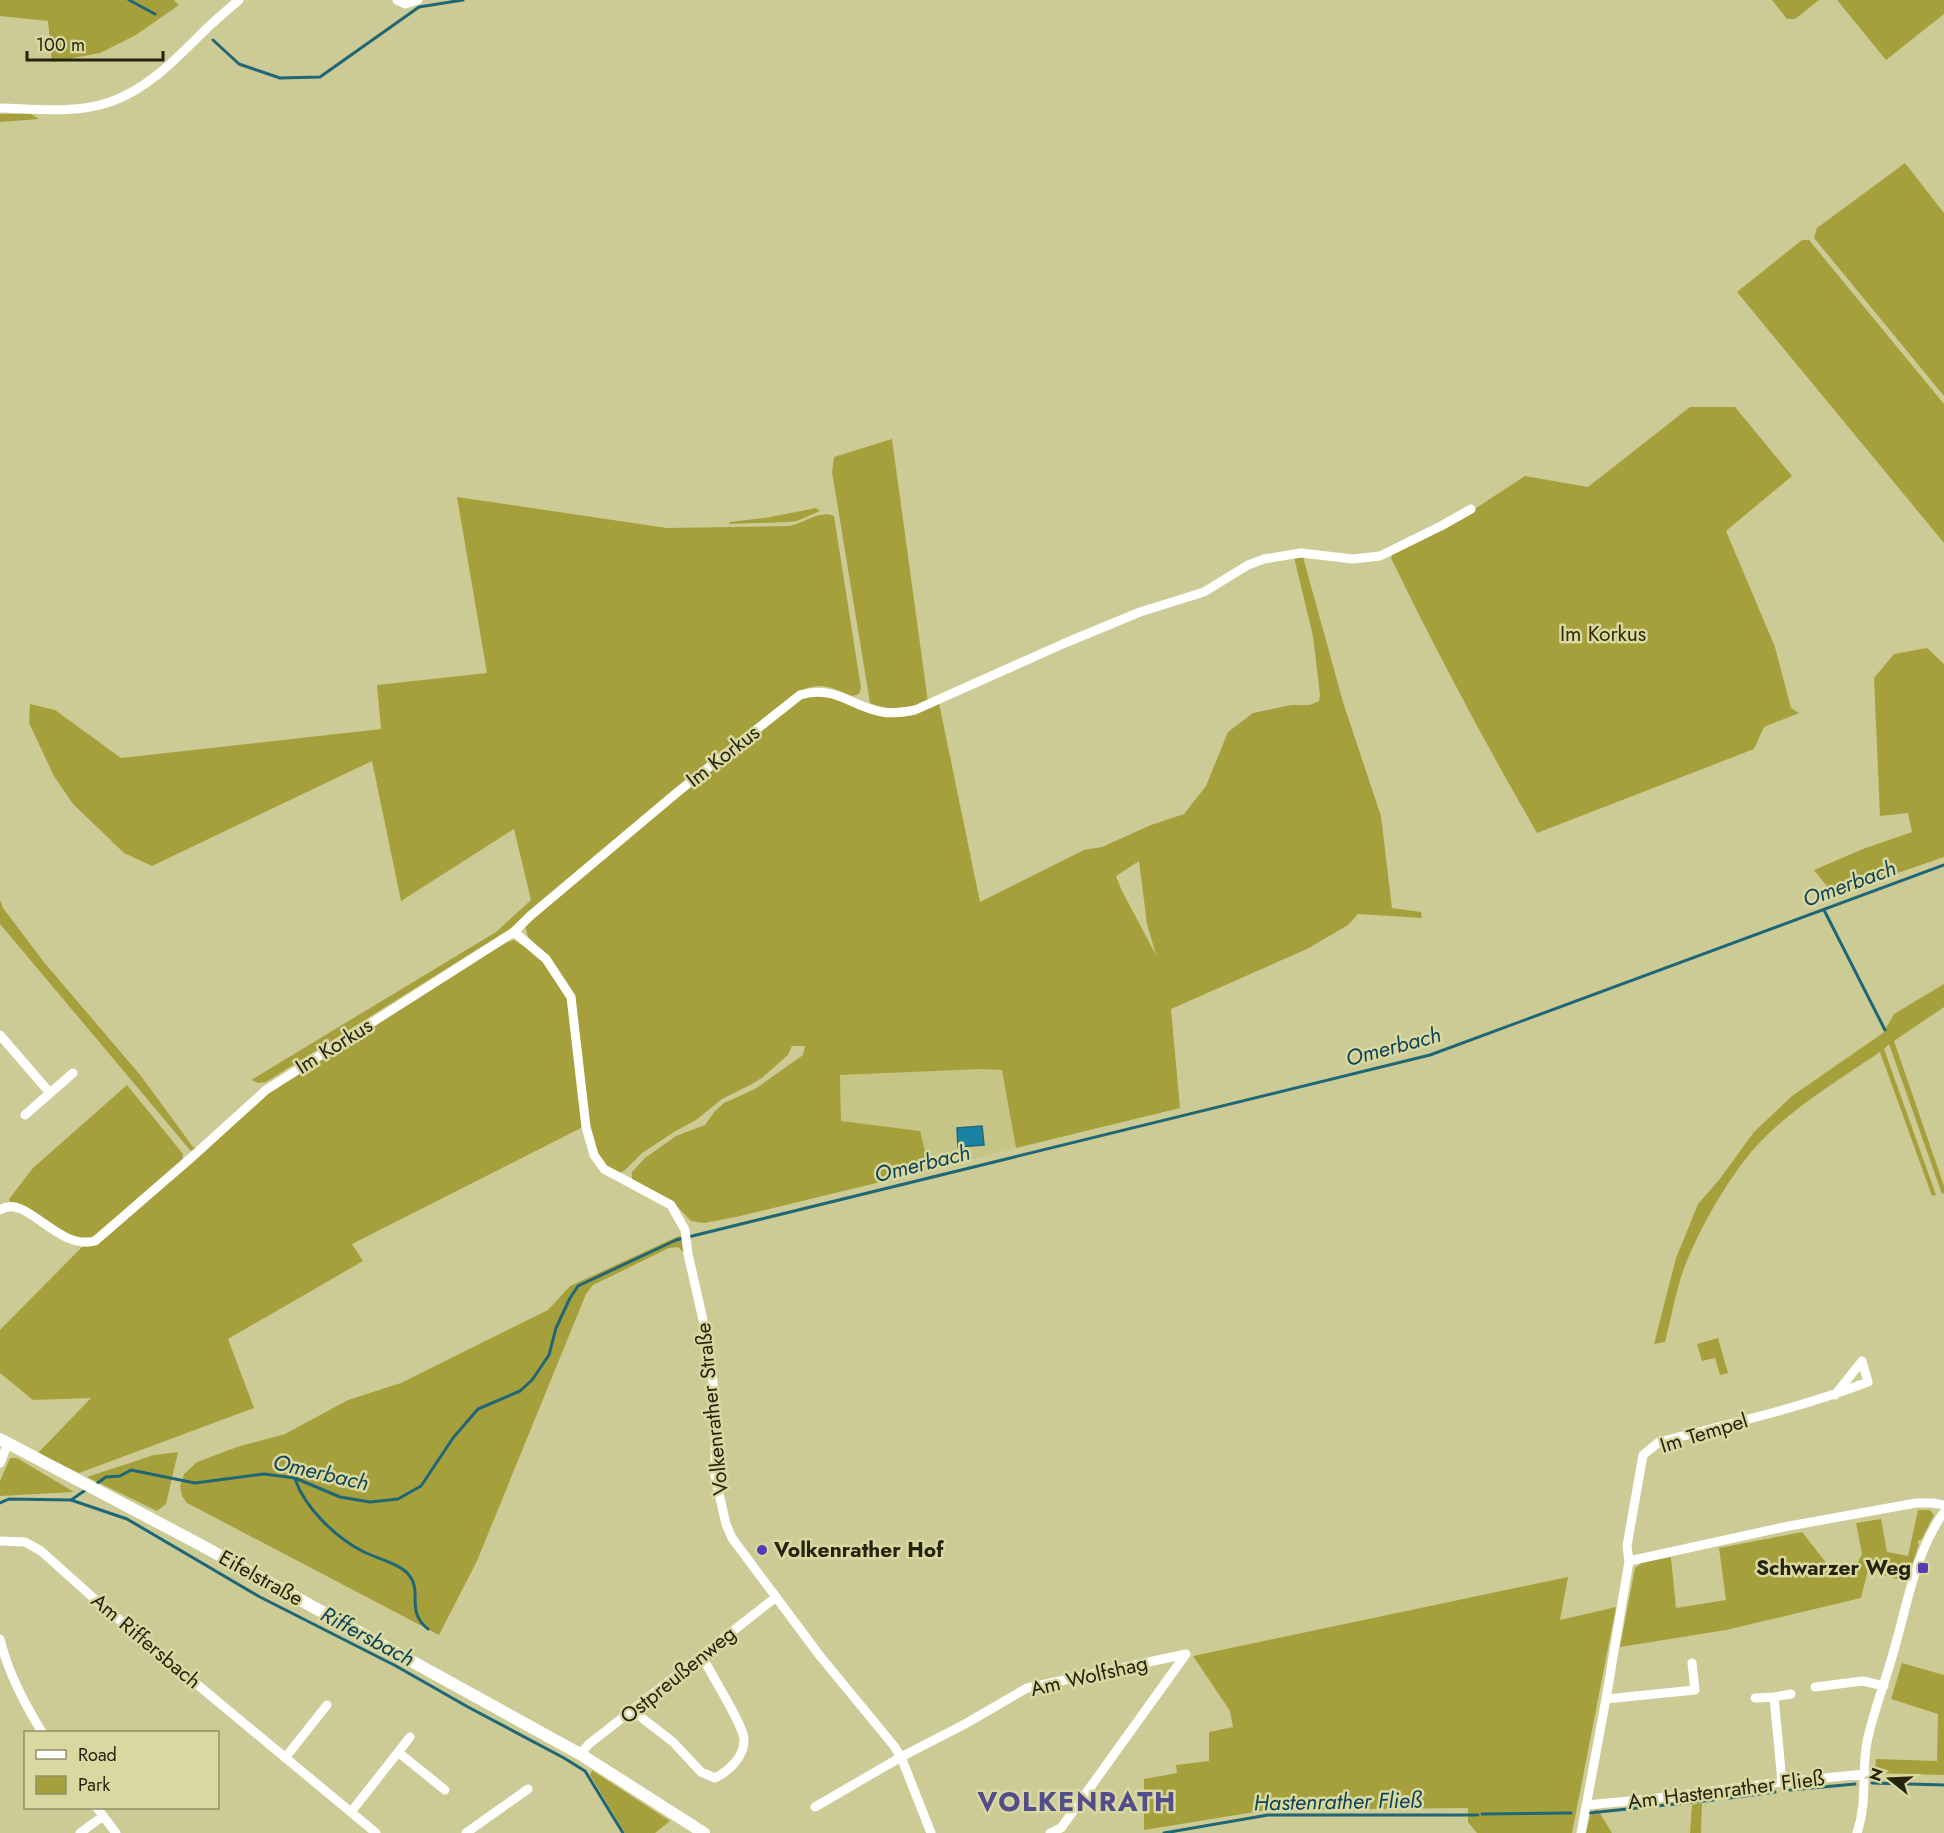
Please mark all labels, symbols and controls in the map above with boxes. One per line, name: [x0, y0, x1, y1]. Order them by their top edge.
scale bar: [27, 24, 164, 62]
text: 100 m: [36, 32, 85, 58]
park label: Im Korkus: [1560, 619, 1646, 649]
street label: Im Korkus: [680, 718, 766, 794]
water label: Omerbach: [1798, 851, 1900, 915]
street label: Im Korkus: [289, 1010, 379, 1082]
water label: Omerbach: [1342, 1018, 1444, 1074]
water label: Omerbach: [871, 1136, 973, 1190]
street label: Volkenrather Straße: [688, 1321, 736, 1497]
street label: Im Tempel: [1656, 1405, 1752, 1461]
water label: Omerbach: [270, 1445, 372, 1499]
place label: Volkenrather Hof: [773, 1535, 944, 1565]
street label: Eifelstraße: [213, 1543, 309, 1614]
marker: Volkenrather Hof: [755, 1543, 769, 1557]
place label: Schwarzer Weg: [1756, 1553, 1911, 1583]
marker: Schwarzer Weg: [1916, 1561, 1930, 1575]
street label: Am Riffersbach: [85, 1586, 207, 1696]
water label: Riffersbach: [315, 1598, 421, 1674]
street label: Ostpreußenweg: [614, 1619, 742, 1731]
street label: Am Wolfshag: [1027, 1648, 1151, 1704]
legend: [24, 1731, 219, 1809]
text: Road: [78, 1742, 117, 1768]
north arrow: [1860, 1749, 1920, 1809]
street label: Am Hastenrather Fließ: [1626, 1763, 1826, 1817]
text: N: [1863, 1765, 1889, 1784]
text: Park: [78, 1772, 110, 1798]
district label: VOLKENRATH: [976, 1782, 1177, 1821]
water label: Hastenrather Fließ: [1253, 1784, 1423, 1818]

